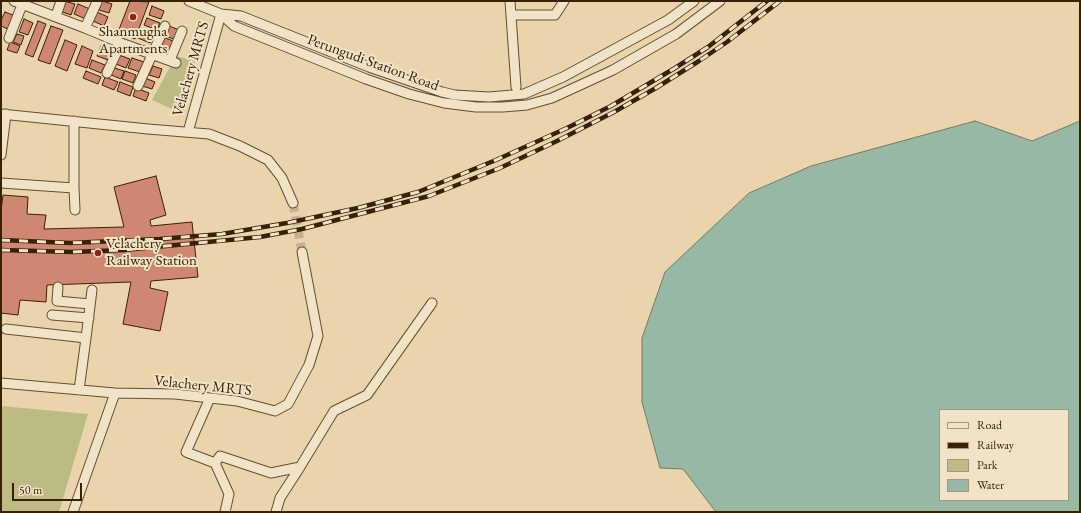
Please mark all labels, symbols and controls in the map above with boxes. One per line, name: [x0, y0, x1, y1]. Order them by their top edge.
marker: Shanmugha Apartments: [128, 12, 138, 22]
street label: Velachery MRTS: [169, 19, 213, 119]
place label: Shanmugha Apartments: [99, 23, 167, 58]
street label: Perungudi Station Road: [305, 31, 441, 95]
place label: Velachery Railway Station: [106, 235, 197, 270]
marker: Velachery Railway Station: [93, 248, 103, 258]
street label: Velachery MRTS: [153, 372, 253, 400]
legend: [939, 409, 1069, 501]
text: Road: [977, 417, 1002, 433]
text: Railway: [977, 437, 1014, 453]
text: Park: [977, 457, 997, 473]
scale bar: [14, 475, 84, 501]
text: Water: [977, 477, 1004, 493]
text: 50 m: [19, 482, 42, 498]

